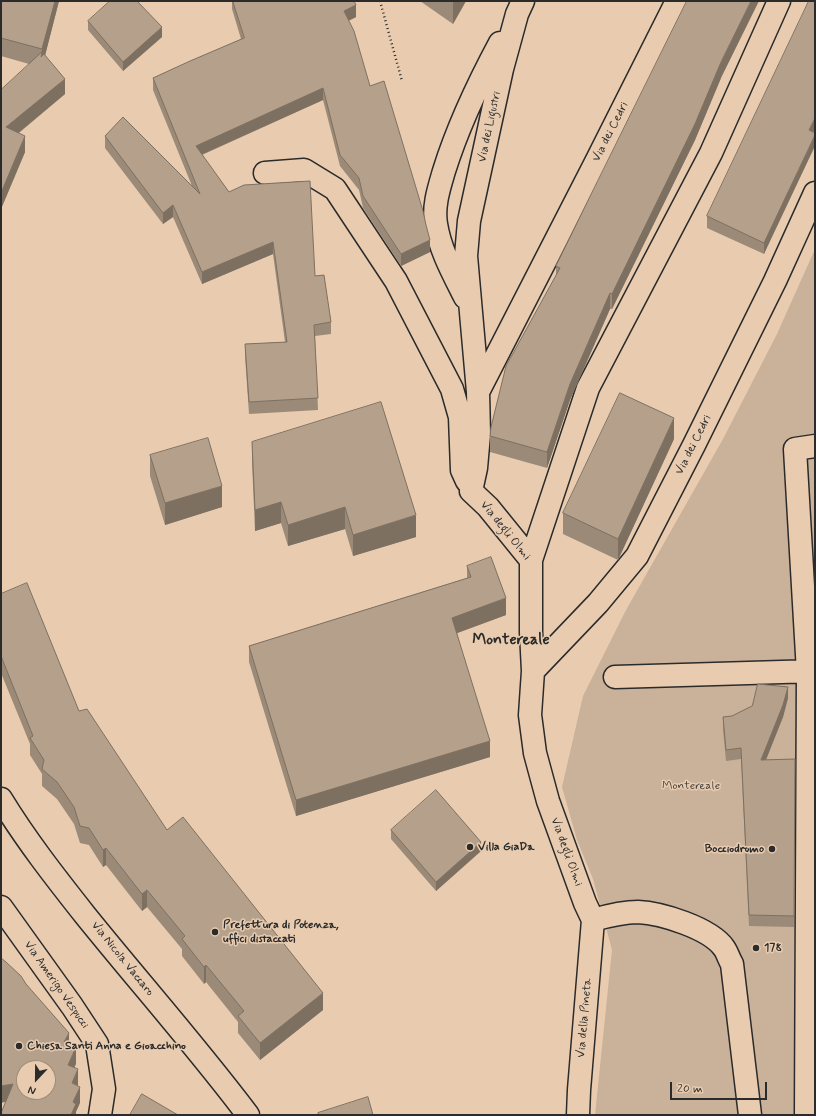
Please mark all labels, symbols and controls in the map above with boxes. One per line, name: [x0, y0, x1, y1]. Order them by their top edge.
street label: Via dei Ligustri: [475, 90, 505, 164]
street label: Via dei Cedri: [590, 100, 632, 164]
street label: Via dei Cedri: [673, 413, 715, 477]
street label: Via degli Olmi: [477, 498, 533, 564]
district label: Montereale: [472, 631, 550, 651]
park label: Montereale: [662, 779, 720, 793]
street label: Via degli Olmi: [547, 816, 585, 888]
place label: Villa GiaDa: [478, 840, 534, 854]
marker: Villa GiaDa: [465, 842, 475, 852]
place label: Bocciodromo: [705, 842, 764, 856]
marker: Bocciodromo: [767, 844, 777, 854]
place label: Prefettura di Potenza, uffici distaccati: [223, 918, 339, 946]
street label: Via Nicola Vaccaro: [88, 919, 156, 999]
marker: Prefettura di Potenza, uffici distaccati: [210, 927, 220, 937]
street label: Via Amerigo Vespucci: [20, 938, 92, 1032]
place label: 178: [764, 941, 782, 955]
marker: 178: [751, 943, 761, 953]
street label: Via della Pineta: [574, 978, 596, 1058]
place label: Chiesa Santi Anna e Gioacchino: [27, 1039, 186, 1053]
marker: Chiesa Santi Anna e Gioacchino: [14, 1041, 24, 1051]
north arrow: [16, 1060, 56, 1100]
scale bar: [672, 1074, 769, 1100]
text: 20 m: [677, 1081, 703, 1097]
text: N: [26, 1082, 38, 1098]

